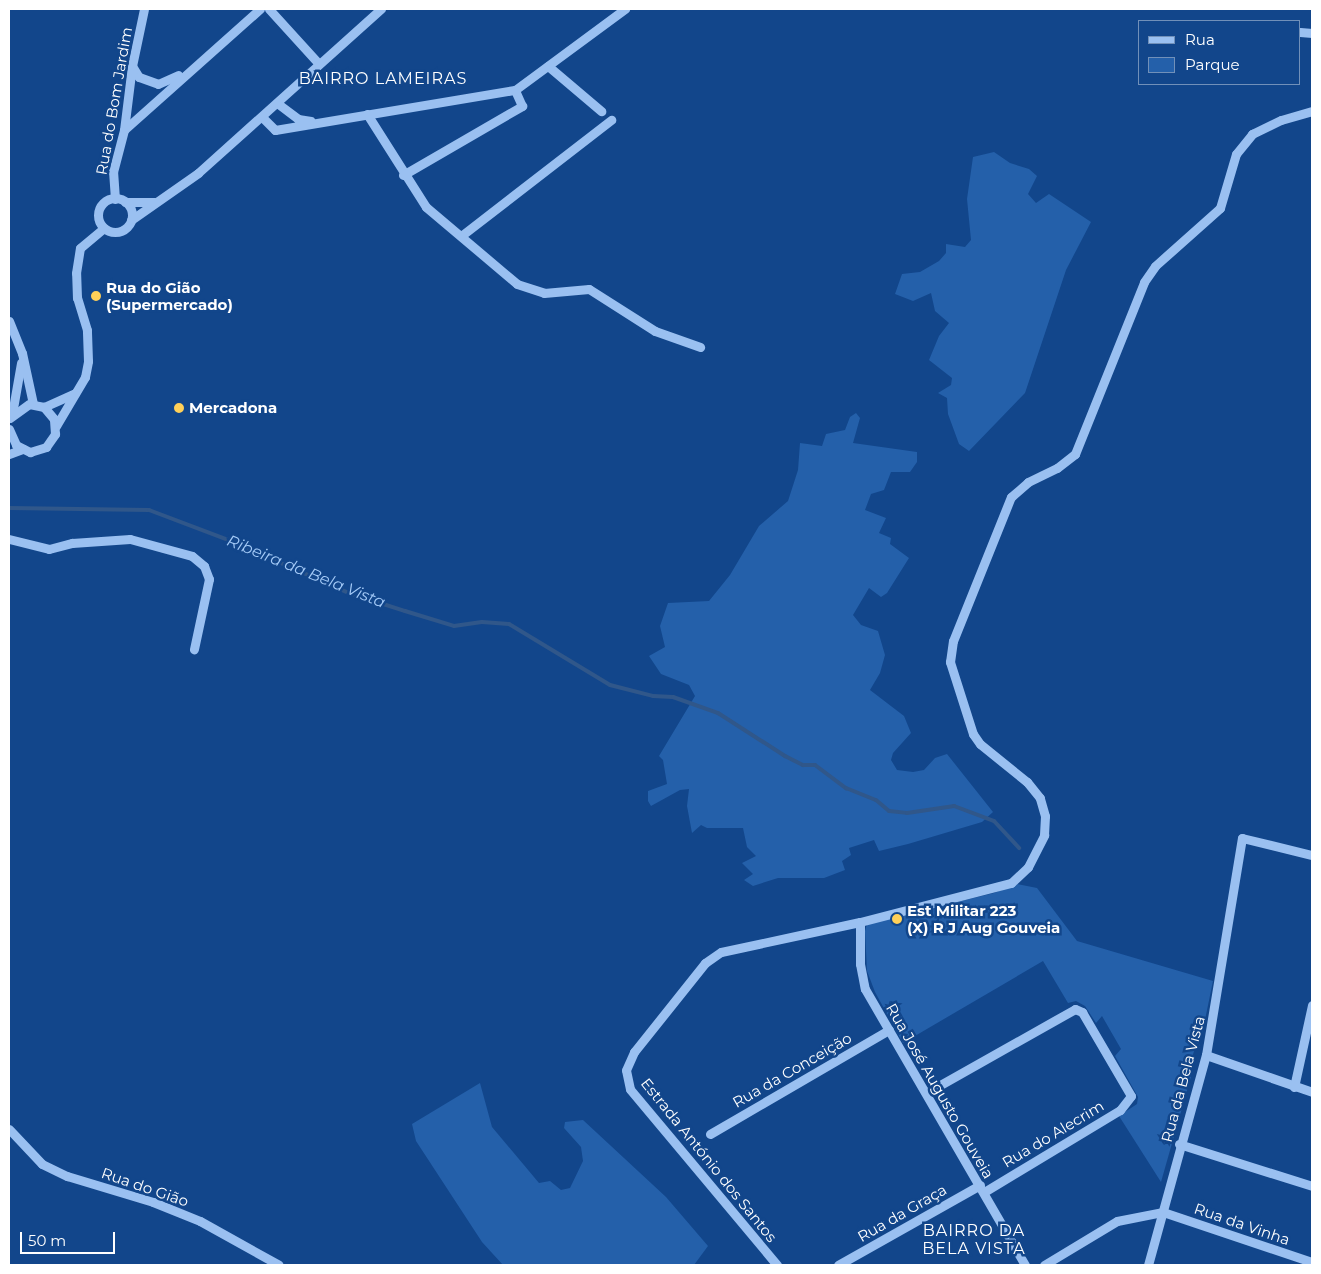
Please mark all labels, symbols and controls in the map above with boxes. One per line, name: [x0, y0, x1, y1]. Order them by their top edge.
legend: [1138, 20, 1301, 85]
street label: Rua do Bom Jardim: [92, 26, 136, 176]
text: Rua: [1185, 30, 1215, 49]
text: Parque: [1185, 55, 1240, 74]
district label: BAIRRO LAMEIRAS: [297, 69, 469, 89]
place label: Rua do Gião (Supermercado): [106, 278, 233, 313]
marker: Rua do Gião (Supermercado): [90, 290, 102, 302]
place label: Mercadona: [189, 399, 277, 417]
marker: Mercadona: [173, 402, 185, 414]
water label: Ribeira da Bela Vista: [224, 531, 388, 613]
place label: Est Militar 223 (X) R J Aug Gouveia: [907, 901, 1060, 936]
marker: Est Militar 223 (X) R J Aug Gouveia: [891, 913, 903, 925]
street label: Rua José Augusto Gouveia: [882, 1000, 998, 1182]
street label: Rua da Bela Vista: [1157, 1014, 1209, 1144]
street label: Rua da Conceição: [729, 1029, 855, 1111]
street label: Estrada António dos Santos: [637, 1074, 781, 1246]
street label: Rua do Alecrim: [999, 1097, 1107, 1171]
street label: Rua do Gião: [99, 1164, 191, 1210]
street label: Rua da Graça: [854, 1180, 950, 1246]
street label: Rua da Vinha: [1192, 1199, 1292, 1249]
district label: BAIRRO DA BELA VISTA: [921, 1221, 1027, 1259]
scale bar: [22, 1222, 118, 1254]
text: 50 m: [28, 1231, 66, 1250]

